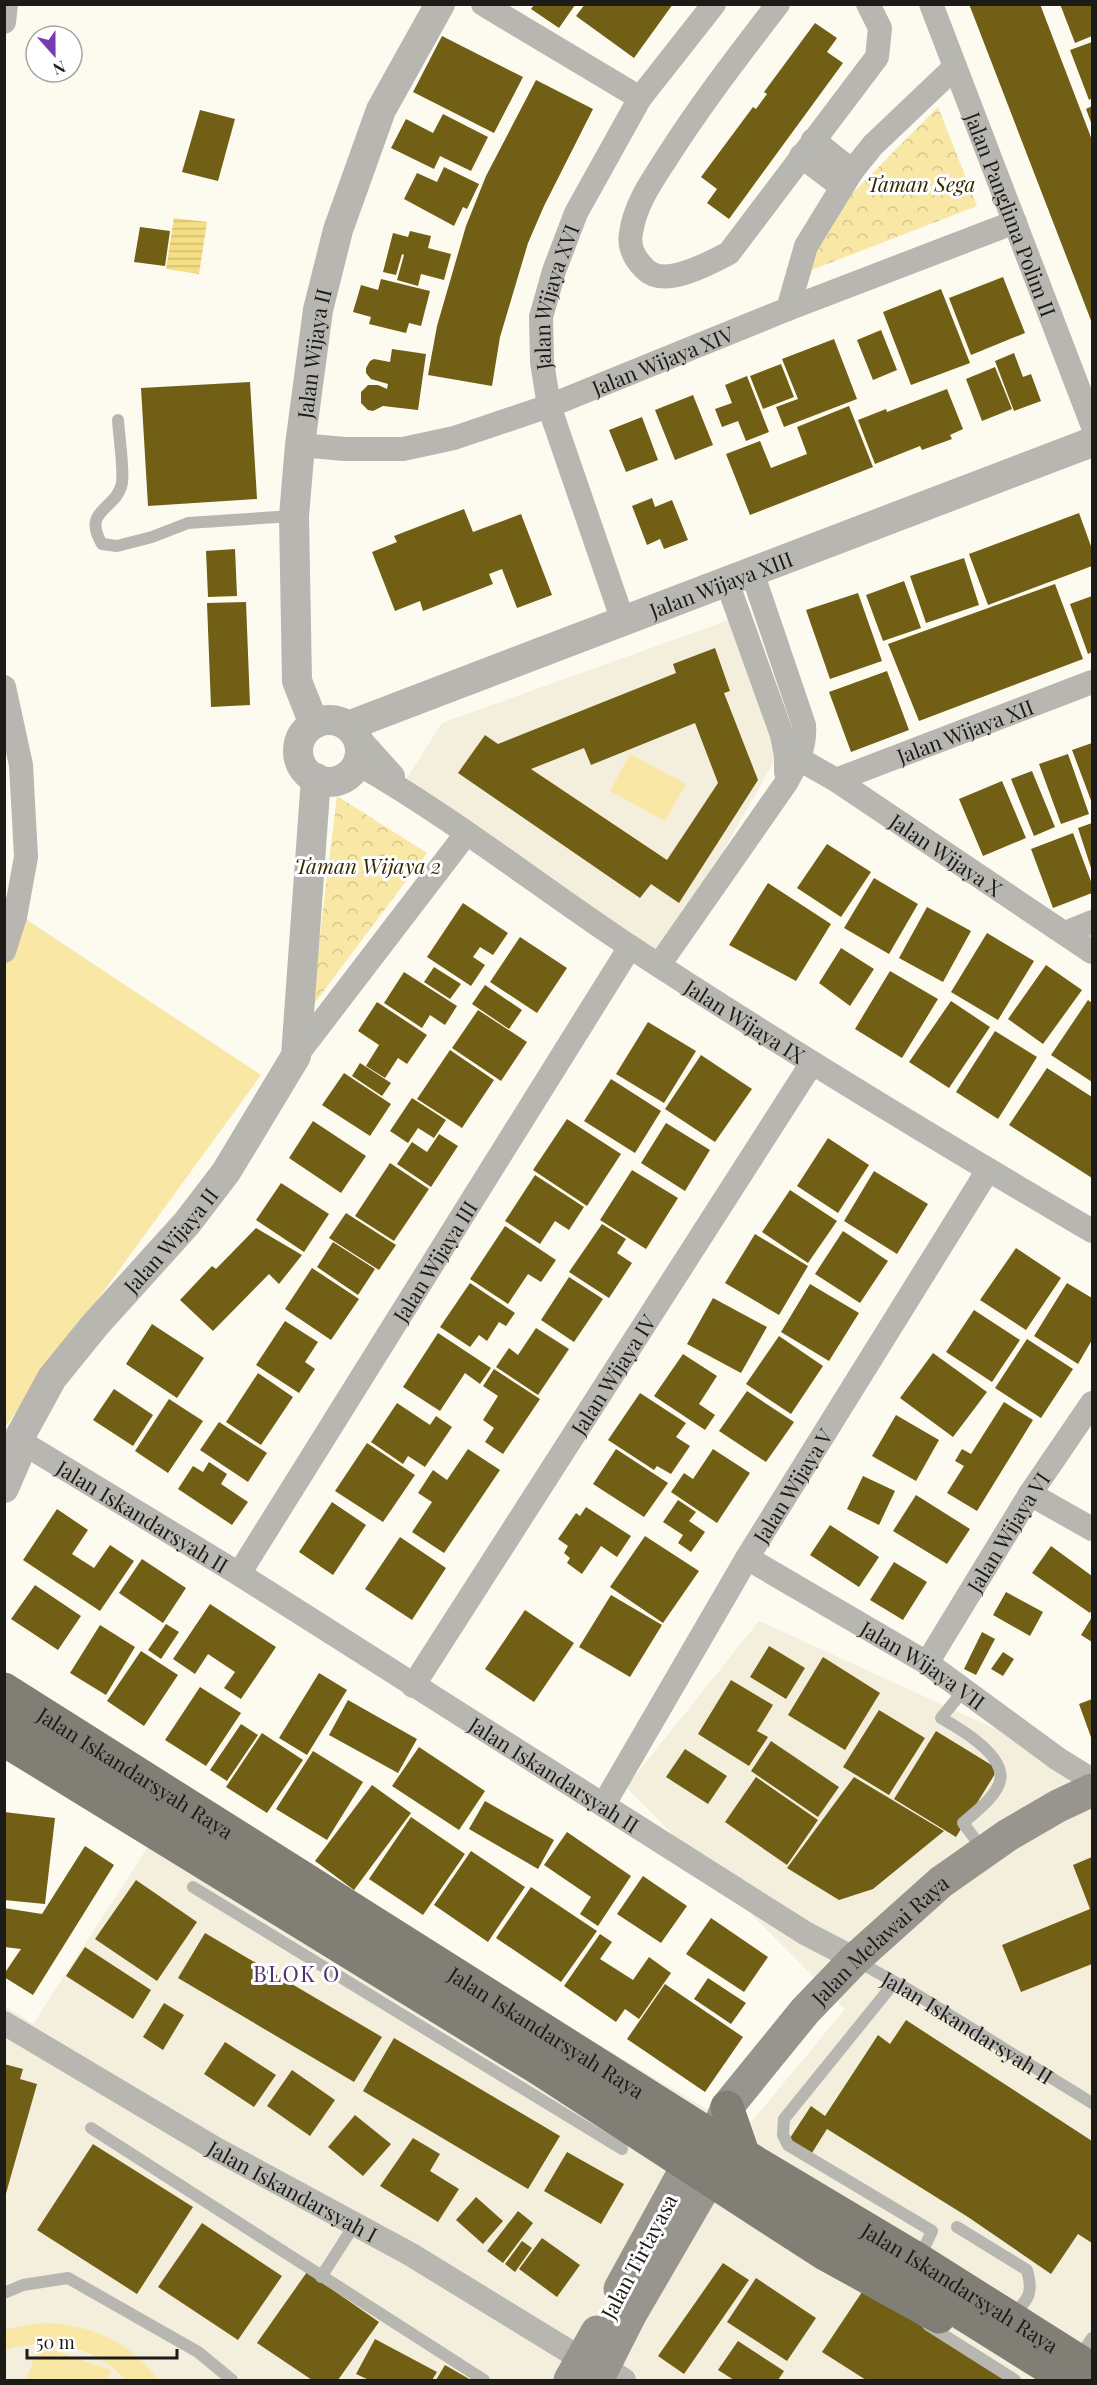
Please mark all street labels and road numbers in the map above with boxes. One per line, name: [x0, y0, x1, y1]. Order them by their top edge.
street label: Jalan Panglima Polim II: [959, 107, 1063, 320]
street label: Jalan Wijaya XVI: [527, 220, 585, 373]
street label: Jalan Wijaya II: [290, 285, 337, 421]
street label: Jalan Wijaya XIV: [587, 318, 738, 402]
street label: Jalan Wijaya XIII: [644, 544, 796, 624]
street label: Jalan Wijaya XII: [892, 692, 1037, 770]
street label: Jalan Wijaya X: [884, 806, 1009, 902]
street label: Jalan Wijaya IX: [679, 972, 811, 1069]
street label: Jalan Wijaya II: [116, 1181, 223, 1300]
street label: Jalan Wijaya III: [385, 1195, 483, 1328]
street label: Jalan Wijaya IV: [563, 1308, 662, 1441]
street label: Jalan Wijaya V: [746, 1422, 839, 1549]
street label: Jalan Iskandarsyah II: [51, 1452, 234, 1579]
street label: Jalan Wijaya VI: [959, 1466, 1055, 1598]
street label: Jalan Wijaya VII: [855, 1613, 991, 1715]
street label: Jalan Iskandarsyah Raya: [32, 1699, 240, 1845]
street label: Jalan Iskandarsyah II: [463, 1709, 645, 1838]
street label: Jalan Melawai Raya: [804, 1867, 954, 2011]
street label: Jalan Iskandarsyah Raya: [443, 1959, 651, 2104]
street label: Jalan Iskandarsyah II: [876, 1963, 1059, 2090]
street label: Jalan Iskandarsyah I: [202, 2133, 383, 2248]
street label: Jalan Tirtayasa: [593, 2188, 683, 2324]
street label: Jalan Iskandarsyah Raya: [856, 2215, 1065, 2359]

